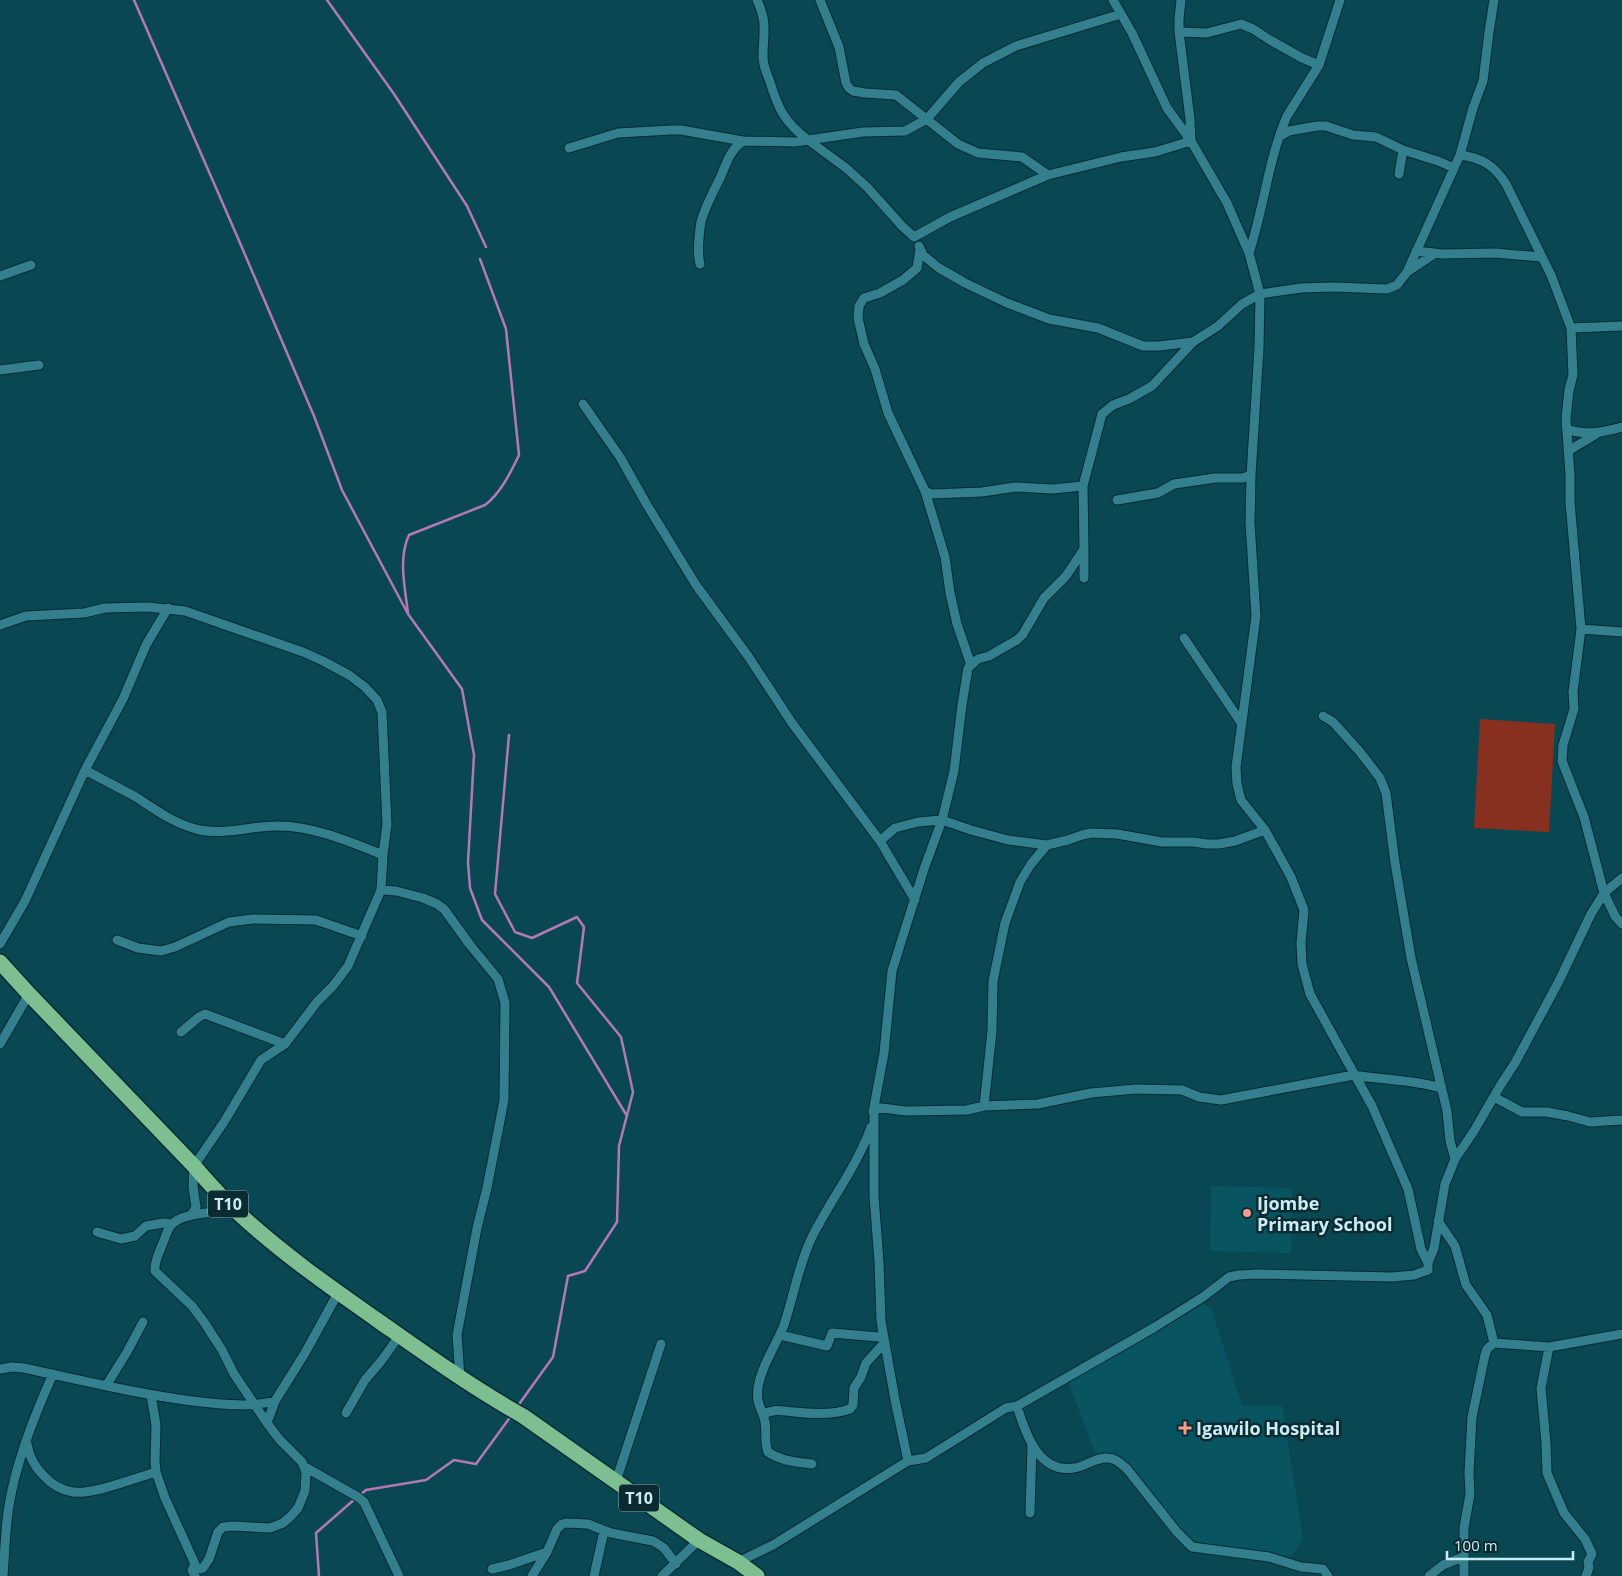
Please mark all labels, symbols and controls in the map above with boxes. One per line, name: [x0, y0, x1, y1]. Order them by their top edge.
road number: T10: [208, 1190, 248, 1218]
place label: Ijombe Primary School: [1257, 1191, 1392, 1236]
marker: Ijombe Primary School: [1241, 1207, 1253, 1219]
place label: Igawilo Hospital: [1196, 1416, 1340, 1440]
marker: Igawilo Hospital: [1178, 1421, 1192, 1435]
road number: T10: [619, 1485, 659, 1512]
scale bar: [1447, 1528, 1573, 1560]
text: 100 m: [1454, 1535, 1498, 1555]

